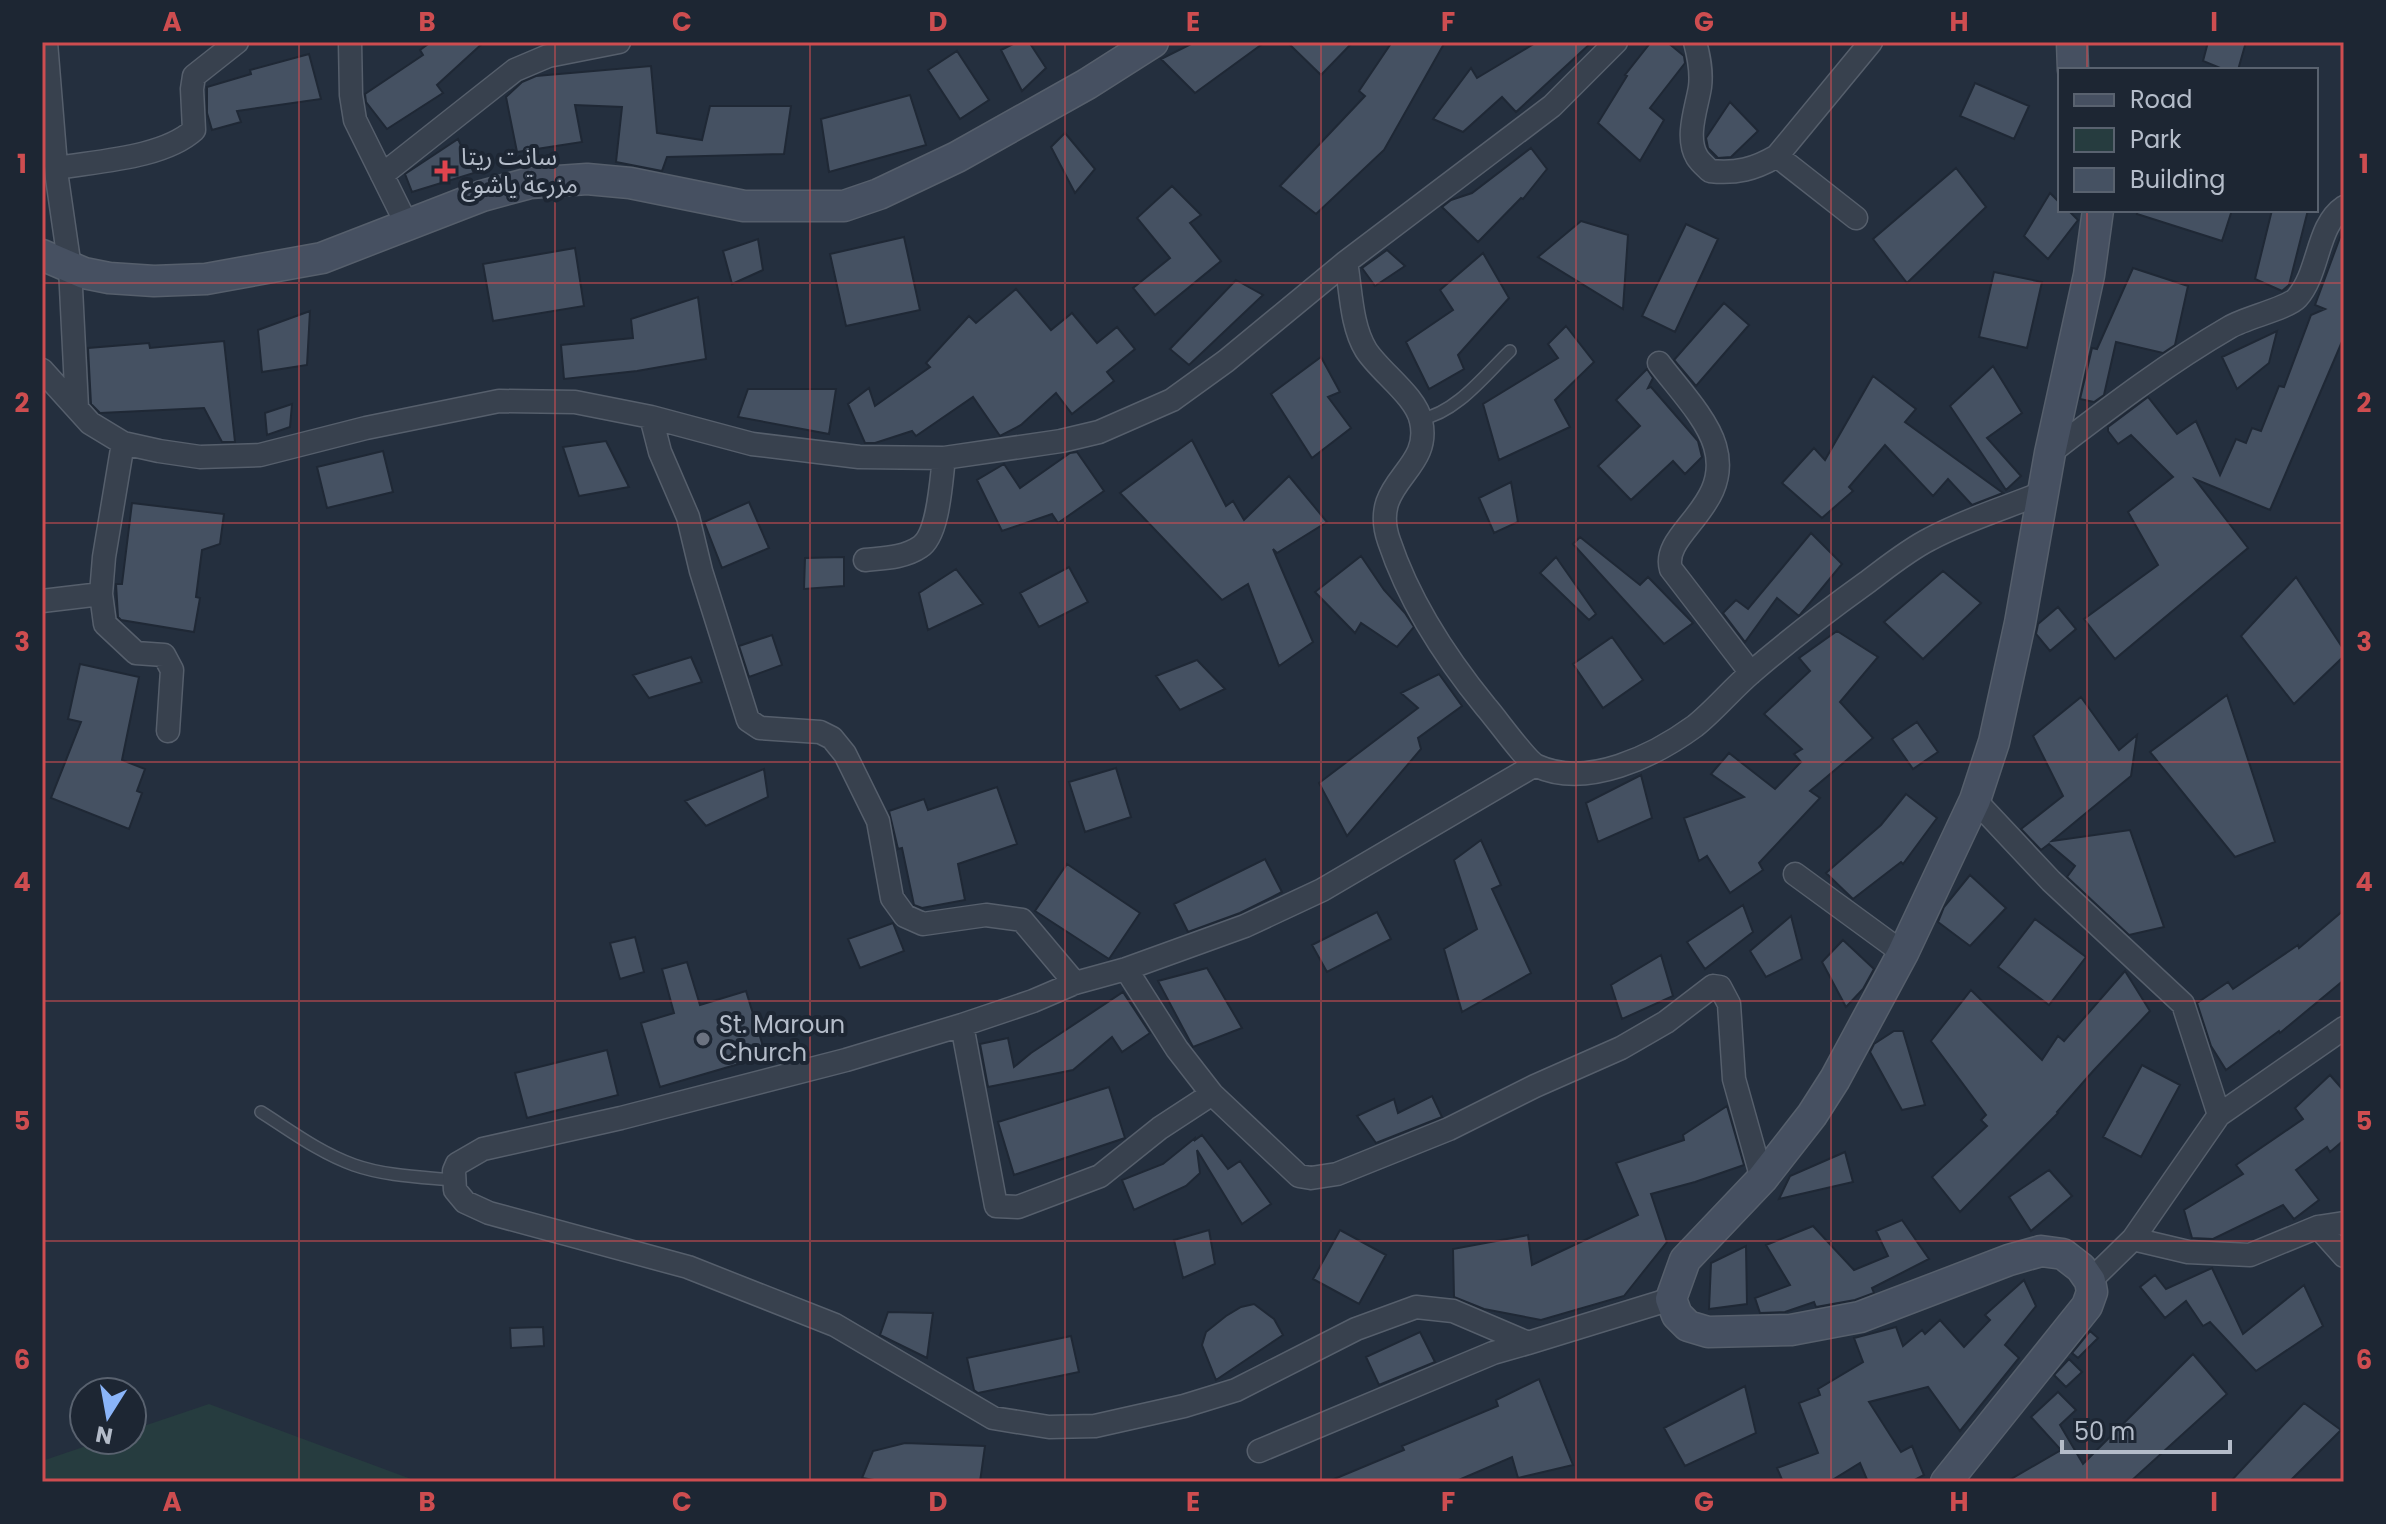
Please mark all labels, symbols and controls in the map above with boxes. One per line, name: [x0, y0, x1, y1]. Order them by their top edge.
text: A: [162, 4, 182, 40]
text: B: [418, 4, 436, 40]
text: C: [672, 4, 692, 40]
text: D: [929, 4, 948, 40]
text: E: [1186, 4, 1200, 40]
text: F: [1441, 4, 1455, 40]
text: G: [1694, 4, 1714, 40]
text: H: [1949, 4, 1969, 40]
text: I: [2210, 4, 2218, 40]
legend: [2058, 68, 2318, 212]
text: Road: [2130, 83, 2192, 116]
text: Park: [2130, 123, 2182, 156]
place label: سانت ريتا مزرعة ياشوع: [461, 140, 578, 202]
text: 1: [17, 146, 27, 182]
text: 1: [2359, 146, 2369, 182]
marker: سانت ريتا مزرعة ياشوع: [436, 162, 454, 180]
text: Building: [2130, 163, 2226, 196]
text: 2: [15, 385, 30, 421]
text: 2: [2357, 385, 2372, 421]
text: 3: [14, 624, 30, 660]
text: 3: [2356, 624, 2372, 660]
text: 4: [13, 864, 31, 900]
text: 4: [2355, 864, 2373, 900]
place label: St. Maroun Church: [719, 1008, 845, 1069]
marker: St. Maroun Church: [694, 1030, 712, 1048]
text: 5: [14, 1103, 30, 1139]
text: 5: [2356, 1103, 2372, 1139]
text: 6: [14, 1342, 30, 1378]
text: 6: [2356, 1342, 2372, 1378]
north arrow: [68, 1376, 148, 1456]
scale bar: [2062, 1404, 2230, 1454]
text: 50 m: [2074, 1415, 2135, 1448]
text: N: [93, 1418, 115, 1452]
text: A: [162, 1484, 182, 1520]
text: B: [418, 1484, 436, 1520]
text: C: [672, 1484, 692, 1520]
text: D: [929, 1484, 948, 1520]
text: E: [1186, 1484, 1200, 1520]
text: F: [1441, 1484, 1455, 1520]
text: G: [1694, 1484, 1714, 1520]
text: H: [1949, 1484, 1969, 1520]
text: I: [2210, 1484, 2218, 1520]

